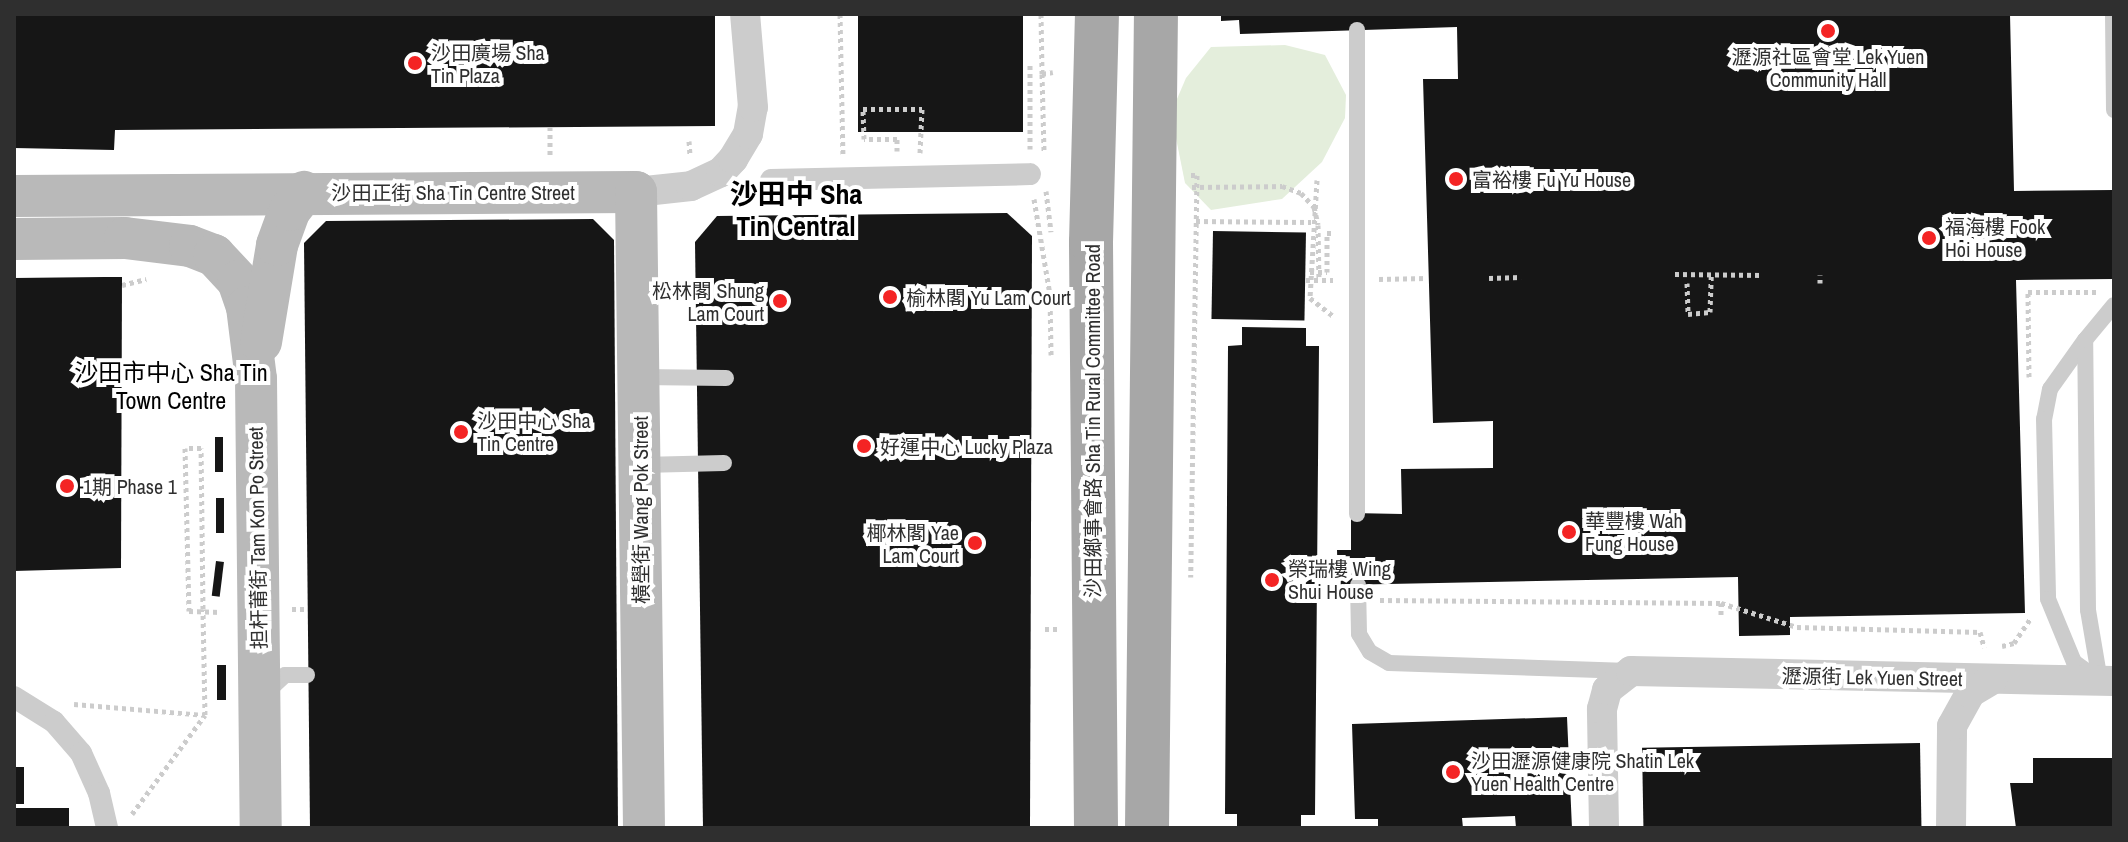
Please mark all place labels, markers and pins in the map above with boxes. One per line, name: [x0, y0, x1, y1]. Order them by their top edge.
marker: 瀝源社區會堂 Lek Yuen Community Hall: [1819, 22, 1837, 40]
place label: 沙田廣場 Sha Tin Plaza: [431, 40, 545, 87]
place label: 瀝源社區會堂 Lek Yuen Community Hall: [1732, 44, 1924, 91]
marker: 沙田廣場 Sha Tin Plaza: [406, 54, 424, 72]
place label: 富裕樓 Fu Yu House: [1472, 167, 1631, 191]
marker: 富裕樓 Fu Yu House: [1447, 170, 1465, 188]
place label: 福海樓 Fook Hoi House: [1945, 214, 2045, 261]
marker: 福海樓 Fook Hoi House: [1920, 229, 1938, 247]
place label: 松林閣 Shung Lam Court: [652, 278, 764, 325]
place label: 榆林閣 Yu Lam Court: [906, 285, 1071, 309]
marker: 榆林閣 Yu Lam Court: [881, 288, 899, 306]
marker: 松林閣 Shung Lam Court: [771, 292, 789, 310]
place label: 沙田中心 Sha Tin Centre: [477, 408, 591, 455]
marker: 沙田中心 Sha Tin Centre: [452, 423, 470, 441]
place label: 好運中心 Lucky Plaza: [880, 434, 1053, 458]
marker: 好運中心 Lucky Plaza: [855, 437, 873, 455]
place label: 1期 Phase 1: [83, 474, 177, 498]
marker: 1期 Phase 1: [58, 477, 76, 495]
place label: 華豐樓 Wah Fung House: [1585, 508, 1683, 555]
place label: 椰林閣 Yae Lam Court: [866, 520, 959, 567]
marker: 華豐樓 Wah Fung House: [1560, 523, 1578, 541]
marker: 椰林閣 Yae Lam Court: [966, 534, 984, 552]
place label: 榮瑞樓 Wing Shui House: [1288, 556, 1391, 603]
marker: 榮瑞樓 Wing Shui House: [1263, 571, 1281, 589]
place label: 沙田瀝源健康院 Shatin Lek Yuen Health Centre: [1471, 748, 1694, 795]
marker: 沙田瀝源健康院 Shatin Lek Yuen Health Centre: [1442, 761, 1464, 783]

